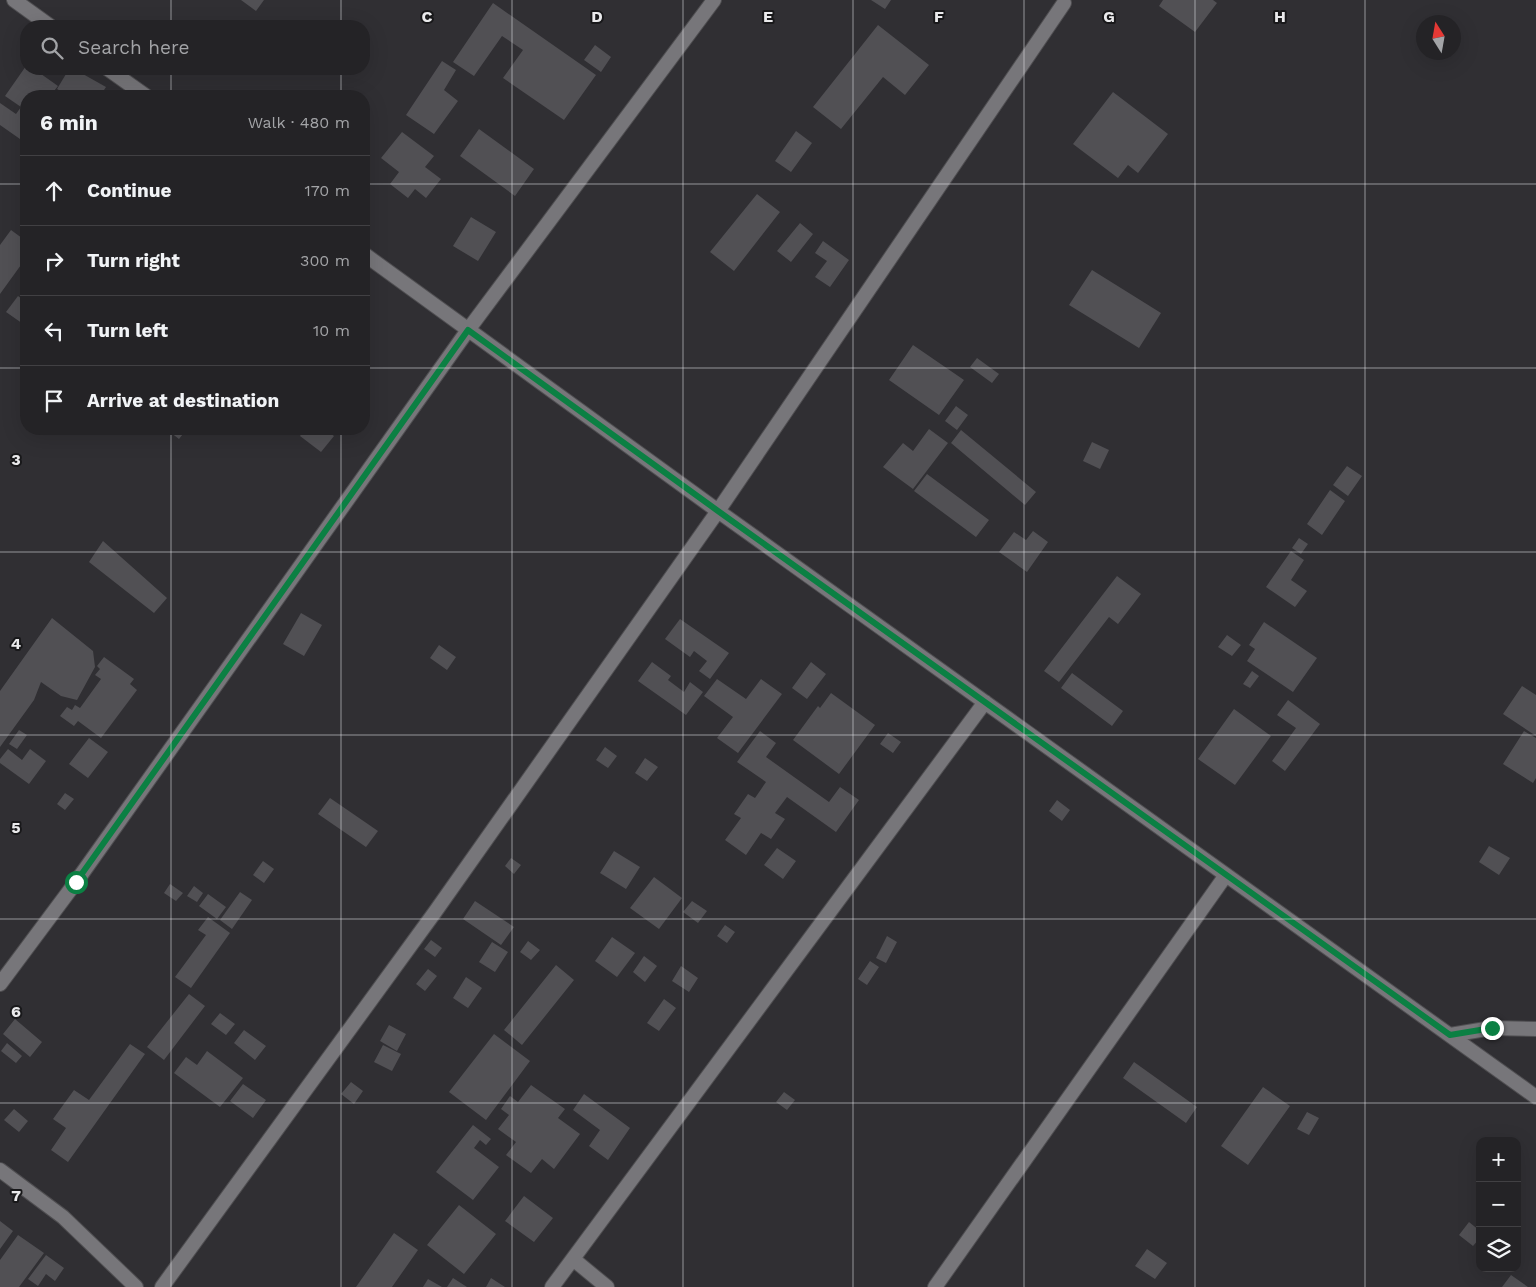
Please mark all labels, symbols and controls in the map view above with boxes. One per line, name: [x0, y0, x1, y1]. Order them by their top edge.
text: C: [422, 7, 433, 26]
text: D: [591, 7, 603, 26]
text: E: [763, 7, 773, 26]
text: F: [934, 7, 944, 26]
text: G: [1103, 7, 1115, 26]
text: H: [1274, 7, 1286, 26]
north arrow: [1416, 15, 1461, 60]
search box: [20, 20, 370, 75]
icon: search: [38, 34, 66, 62]
text: Search here: [78, 36, 189, 59]
text: 6 min: [40, 110, 98, 135]
text: Walk · 480 m: [248, 113, 350, 132]
icon: ahead: [40, 177, 68, 205]
text: Continue: [87, 179, 171, 202]
text: 170 m: [304, 181, 350, 200]
icon: right: [40, 247, 68, 275]
text: Turn right: [87, 249, 180, 272]
text: 300 m: [300, 251, 350, 270]
icon: left: [40, 317, 68, 345]
text: Turn left: [87, 319, 168, 342]
text: 10 m: [313, 321, 350, 340]
icon: arrive: [40, 387, 68, 415]
text: Arrive at destination: [87, 389, 279, 412]
text: 3: [11, 450, 21, 469]
text: 4: [11, 634, 21, 653]
text: 5: [11, 818, 21, 837]
route start: [65, 871, 88, 894]
text: 6: [11, 1002, 21, 1021]
route end: [1481, 1017, 1504, 1040]
map controls: [1476, 1137, 1521, 1272]
button: +: [1476, 1137, 1521, 1182]
button: −: [1476, 1182, 1521, 1227]
text: 7: [11, 1186, 21, 1205]
button: layers: [1476, 1227, 1521, 1272]

